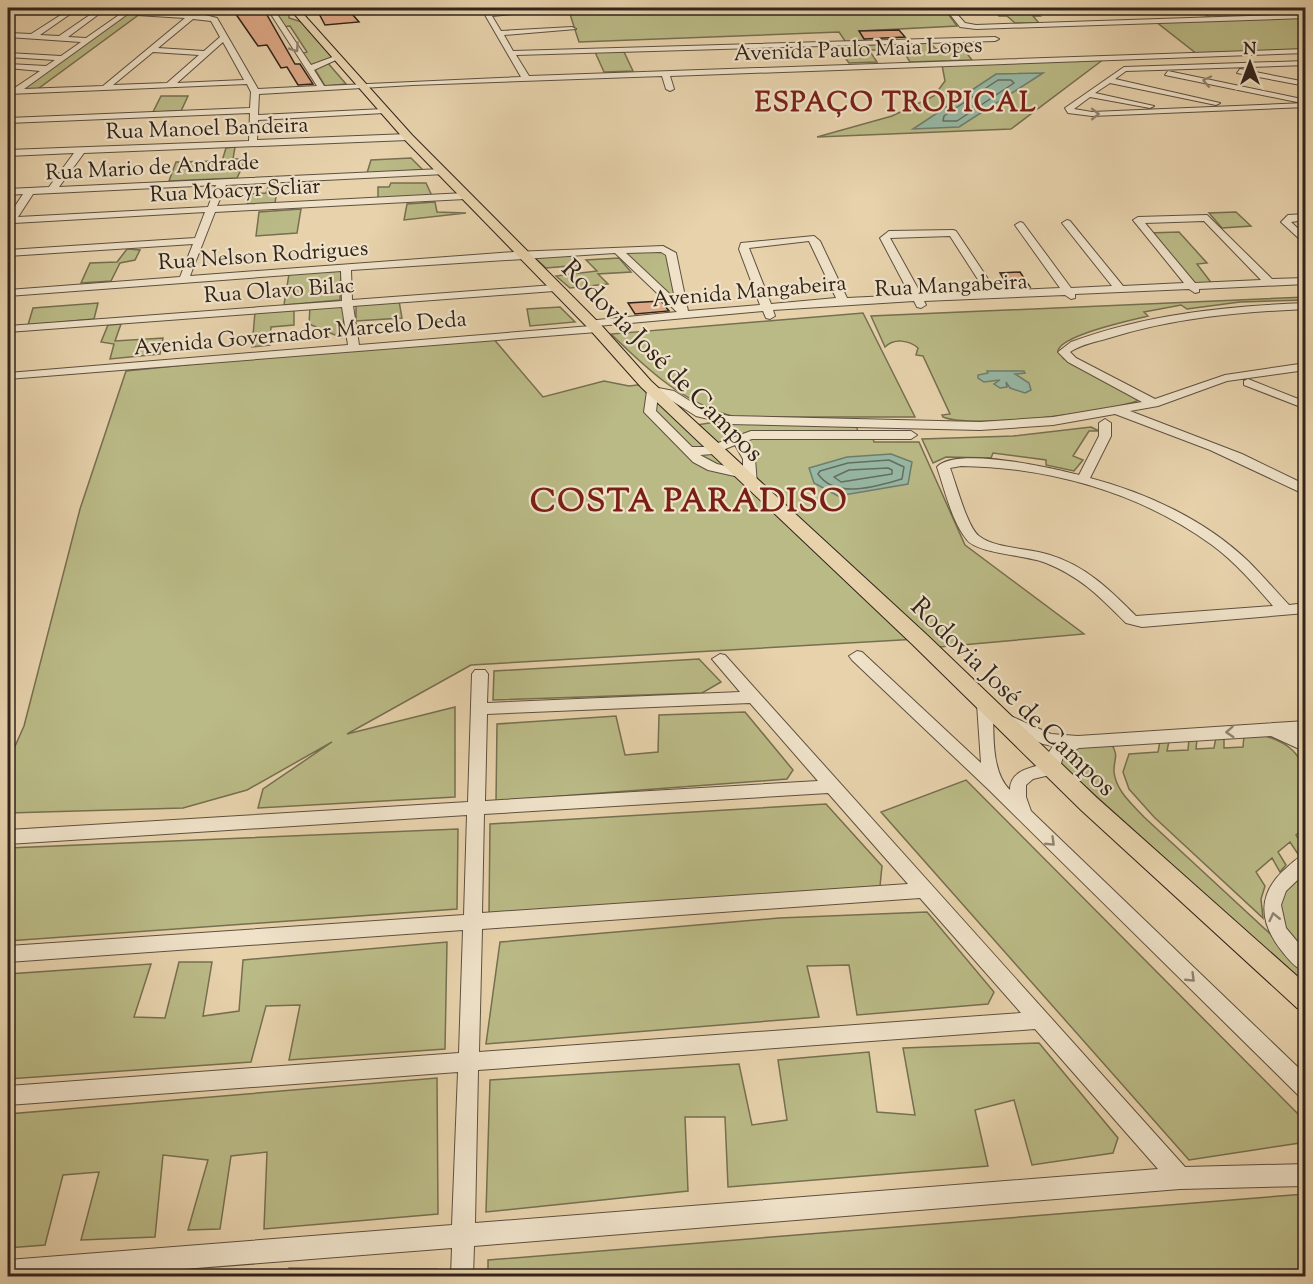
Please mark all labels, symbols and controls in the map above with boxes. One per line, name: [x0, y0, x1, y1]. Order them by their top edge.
street label: Avenida Paulo Maia Lopes: [733, 31, 983, 71]
north arrow: [1220, 33, 1280, 93]
text: N: [1244, 39, 1257, 62]
one-way arrow: [288, 42, 299, 53]
one-way arrow: [1202, 75, 1212, 88]
district label: ESPAÇO TROPICAL: [755, 85, 1037, 124]
one-way arrow: [1091, 108, 1100, 120]
street label: Rua Manoel Bandeira: [105, 110, 309, 150]
street label: Rua Mario de Andrade: [44, 147, 260, 191]
street label: Rua Moacyr Scliar: [149, 172, 321, 212]
street label: Rua Nelson Rodrigues: [157, 234, 369, 280]
street label: Rodovia José de Campos: [552, 252, 771, 471]
street label: Rua Mangabeira: [874, 267, 1029, 307]
street label: Avenida Mangabeira: [651, 269, 848, 317]
street label: Rua Olavo Bilac: [203, 271, 356, 313]
street label: Avenida Governador Marcelo Deda: [132, 304, 468, 365]
district label: COSTA PARADISO: [530, 480, 848, 526]
street label: Rodovia José de Campos: [901, 590, 1123, 806]
one-way arrow: [1226, 726, 1235, 739]
one-way arrow: [1044, 834, 1055, 845]
one-way arrow: [1269, 912, 1282, 922]
one-way arrow: [1184, 970, 1195, 981]

